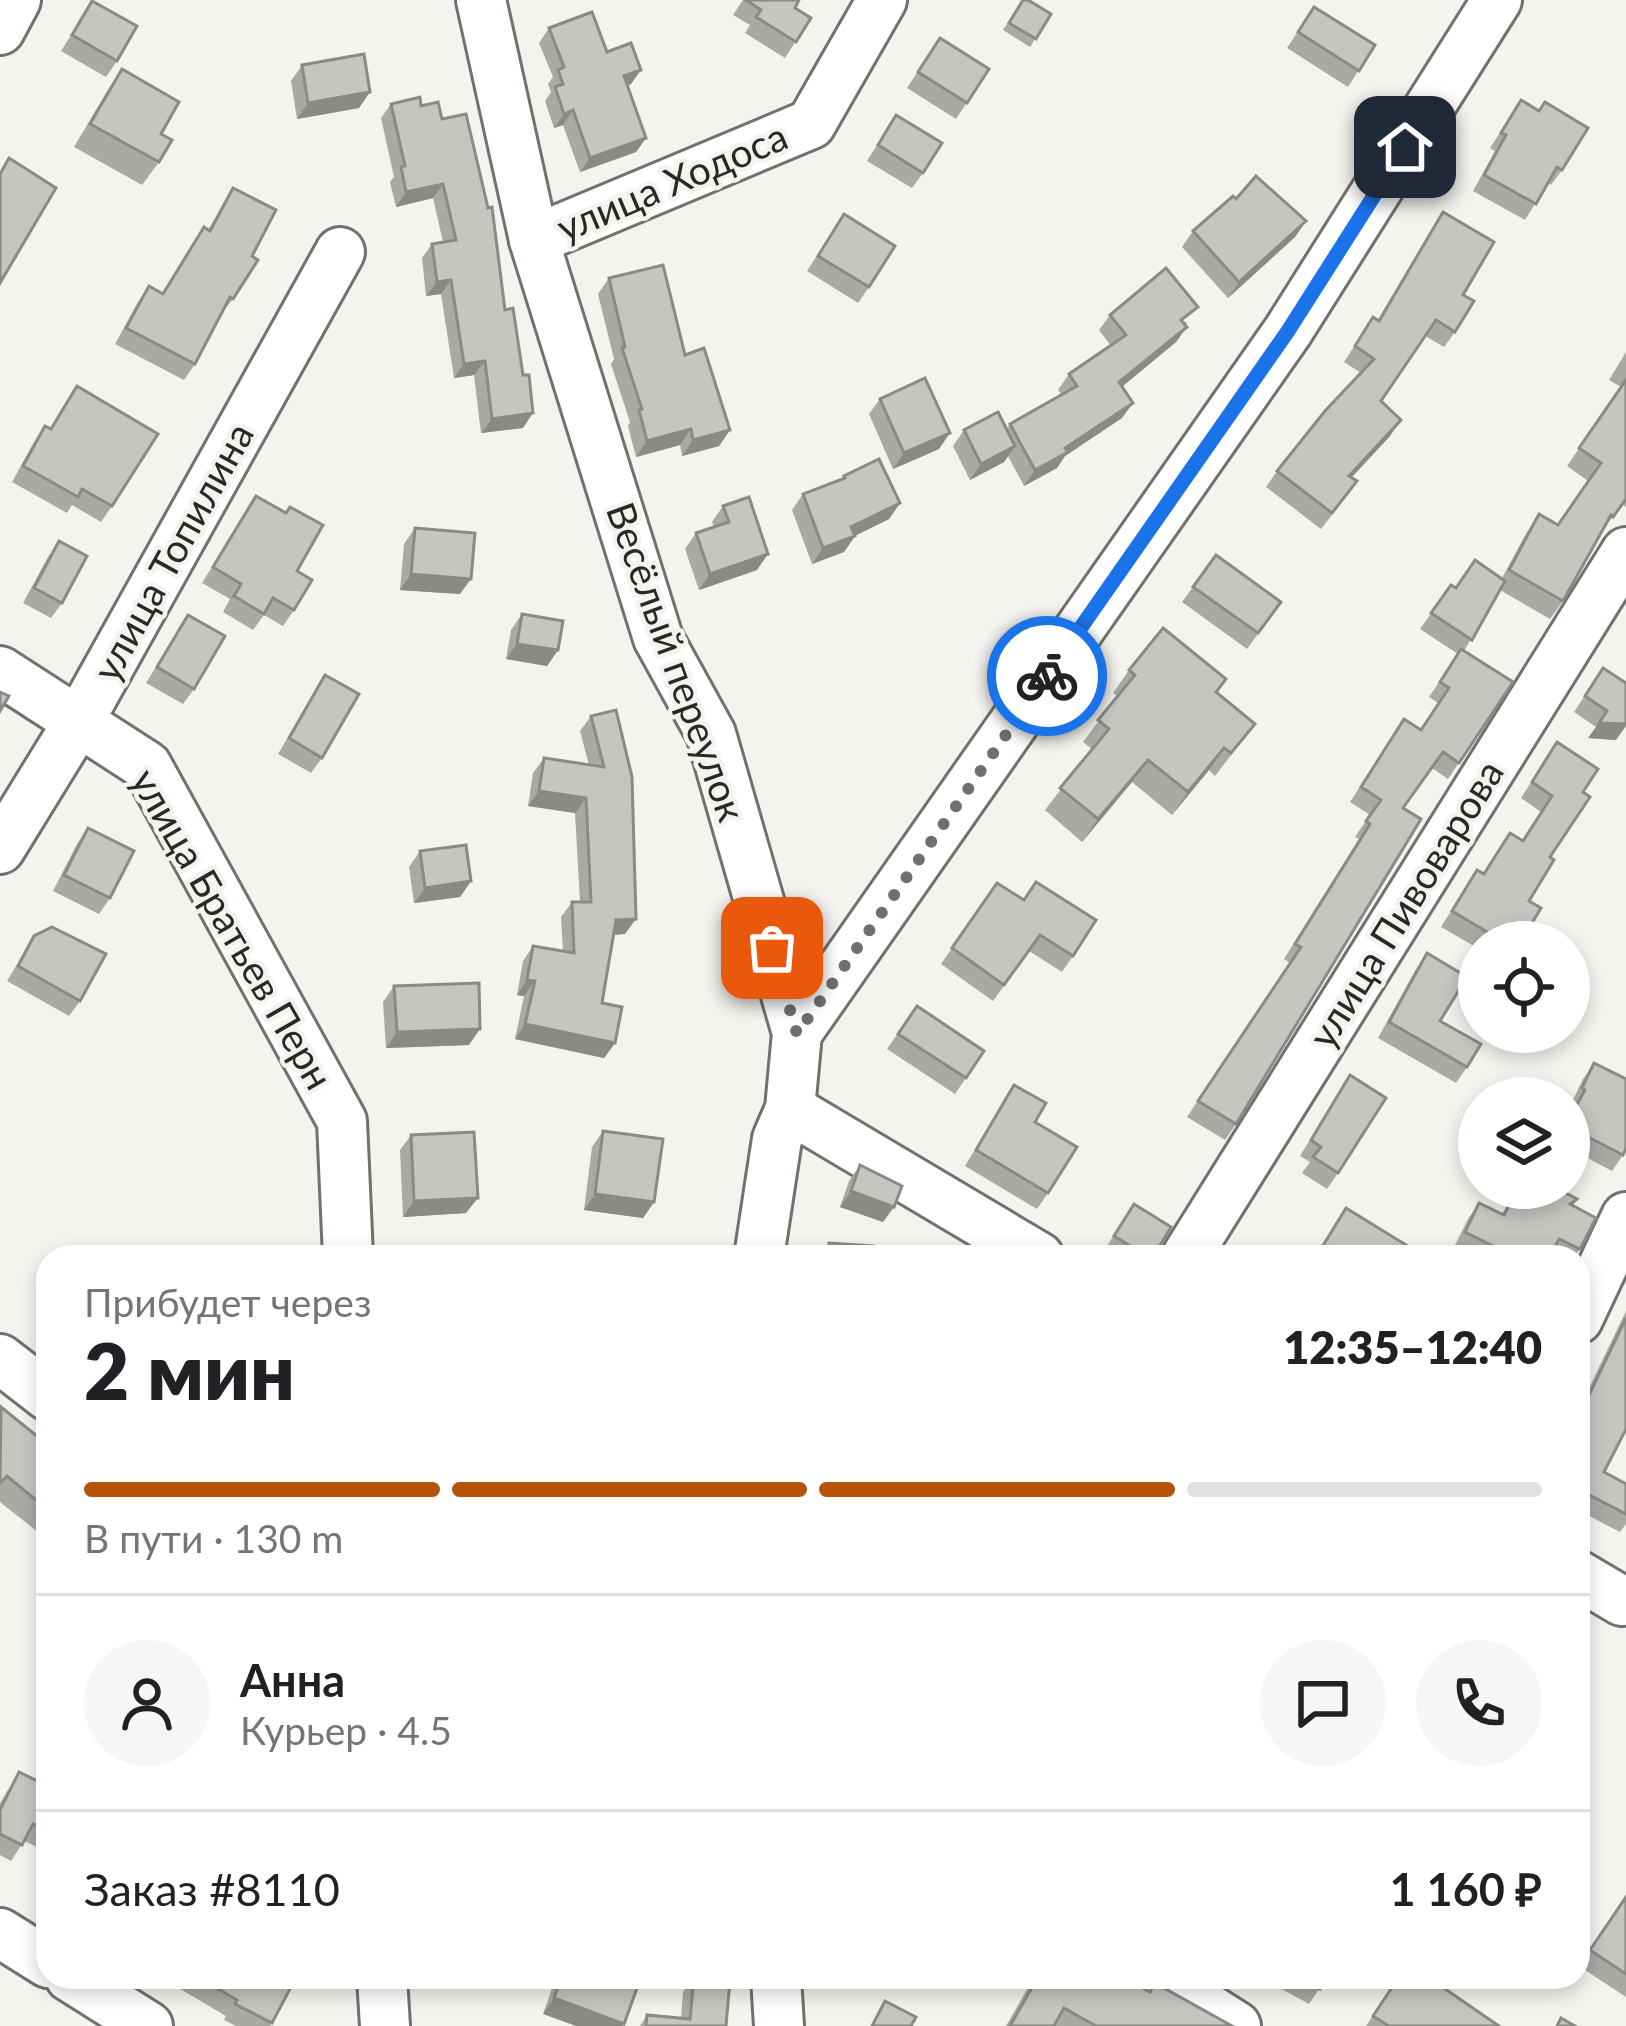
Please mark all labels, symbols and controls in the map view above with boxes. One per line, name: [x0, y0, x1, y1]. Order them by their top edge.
pin: [1354, 96, 1456, 198]
street label: улица Ходоса: [550, 112, 794, 250]
icon: home: [1372, 114, 1438, 180]
street label: улица Топилина: [82, 414, 262, 689]
street label: Весёлый переулок: [598, 496, 756, 827]
courier: [987, 616, 1107, 736]
icon: bike: [1014, 643, 1080, 709]
street label: улица Пивоварова: [1298, 751, 1512, 1056]
street label: улица Братьев Перн: [122, 760, 343, 1097]
pin: [721, 897, 823, 999]
icon: bag: [739, 915, 805, 981]
map controls: [1458, 921, 1590, 1209]
button: locate: [1458, 921, 1590, 1053]
button: layers: [1458, 1077, 1590, 1209]
text: Прибудет через: [84, 1279, 371, 1325]
text: 12:35–12:40: [1283, 1320, 1542, 1374]
text: 2 мин: [84, 1323, 295, 1417]
text: В пути · 130 m: [84, 1515, 343, 1561]
button: person: [84, 1640, 210, 1766]
button: chat: [1260, 1640, 1386, 1766]
button: phone: [1416, 1640, 1542, 1766]
text: Анна: [240, 1653, 345, 1707]
text: Курьер · 4.5: [240, 1707, 452, 1753]
text: Заказ #8110: [84, 1862, 340, 1916]
text: 1 160 ₽: [1390, 1862, 1542, 1916]

